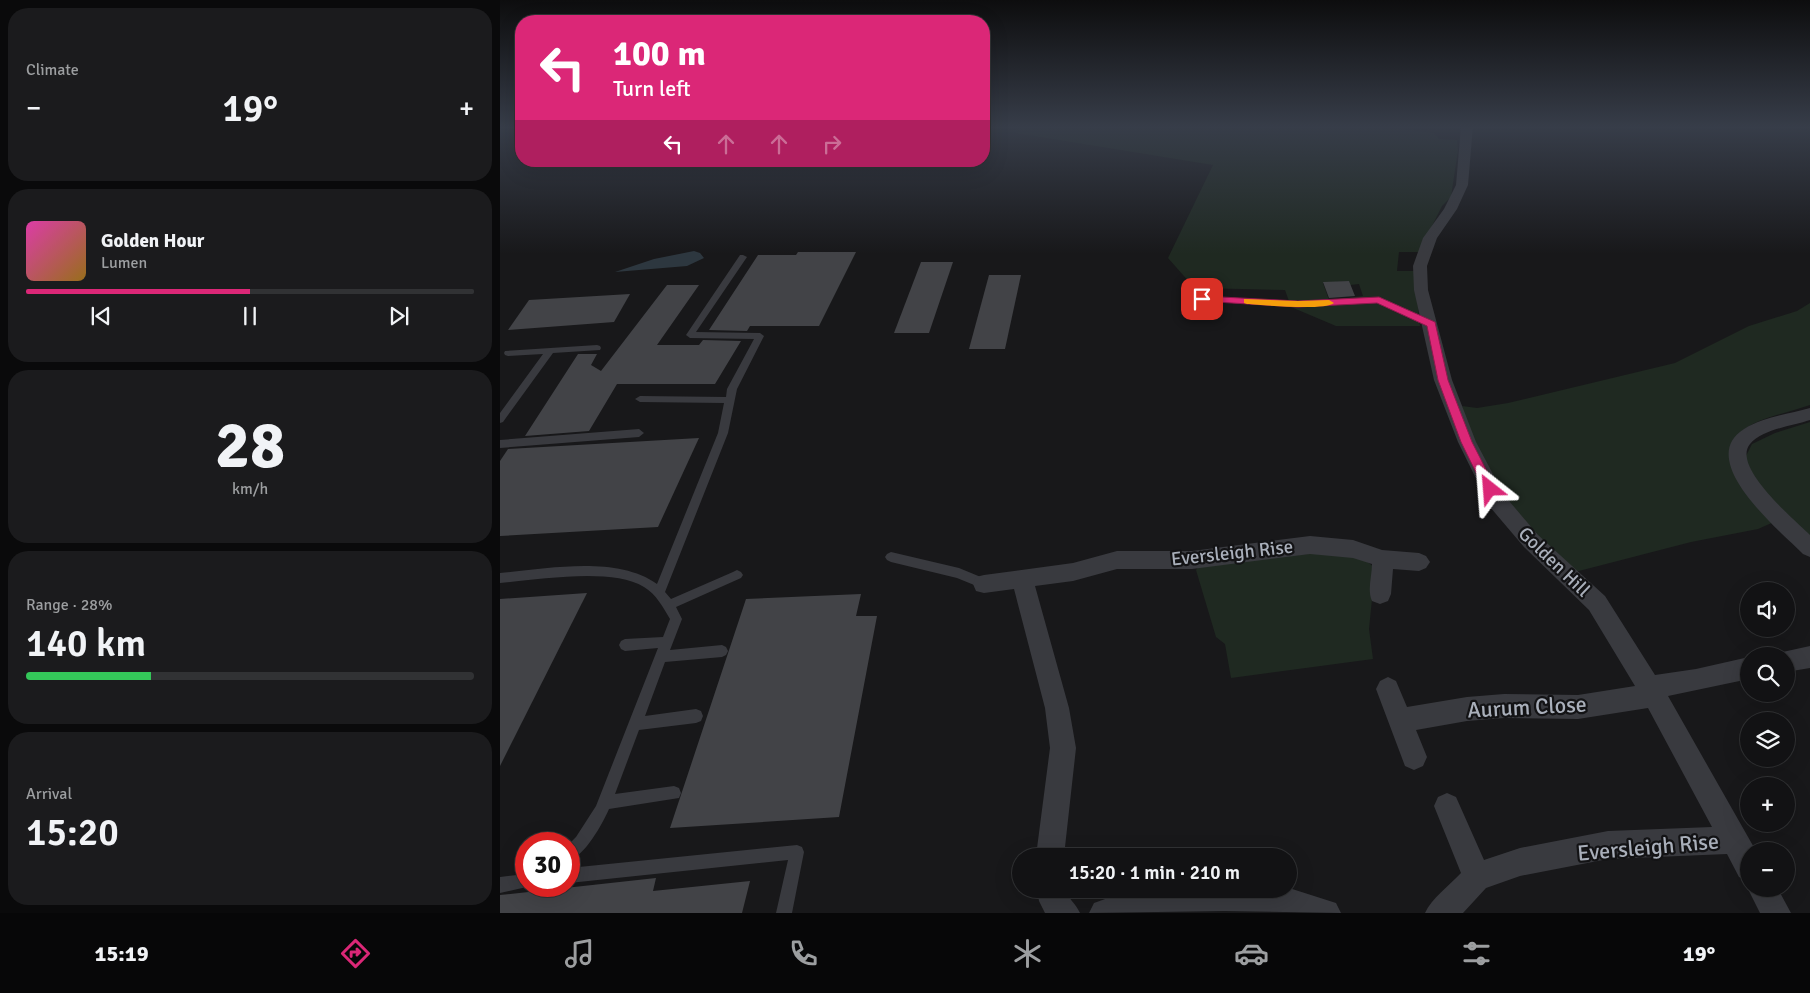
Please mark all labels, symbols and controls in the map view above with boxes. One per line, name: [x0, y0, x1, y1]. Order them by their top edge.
text: 100 m: [613, 32, 706, 75]
icon: left: [530, 35, 595, 100]
text: Climate: [26, 60, 79, 80]
text: Turn left: [613, 75, 691, 102]
text: 19°: [222, 85, 278, 132]
text: −: [26, 91, 41, 125]
text: +: [459, 91, 474, 125]
icon: left: [659, 130, 687, 158]
icon: ahead: [712, 130, 740, 158]
icon: ahead: [765, 130, 793, 158]
icon: right: [818, 130, 846, 158]
text: Golden Hour: [101, 229, 204, 253]
text: Lumen: [101, 253, 147, 273]
pin: [1181, 278, 1223, 320]
icon: arrive: [1188, 285, 1216, 313]
icon: previous: [87, 302, 115, 330]
icon: pause: [236, 302, 264, 330]
icon: next: [385, 302, 413, 330]
text: 28: [215, 406, 285, 486]
position arrow: [1463, 462, 1515, 514]
text: km/h: [232, 479, 268, 499]
street label: Golden Hill: [1513, 522, 1595, 602]
street label: Eversleigh Rise: [1170, 535, 1294, 571]
map controls: [1740, 582, 1795, 897]
button: sound: [1740, 582, 1795, 637]
text: Range · 28%: [26, 595, 112, 615]
text: 140 km: [26, 620, 146, 667]
button: search: [1740, 647, 1795, 702]
street label: Aurum Close: [1467, 690, 1587, 724]
button: layers: [1740, 712, 1795, 767]
button: +: [1740, 777, 1795, 832]
text: Arrival: [26, 784, 72, 804]
text: 15:20: [26, 809, 119, 856]
street label: Eversleigh Rise: [1576, 827, 1720, 867]
speed limit sign: 30: [515, 832, 580, 897]
button: −: [1740, 842, 1795, 897]
text: 15:20 · 1 min · 210 m: [1069, 861, 1240, 885]
icon: directions: [338, 936, 373, 971]
icon: music: [562, 936, 597, 971]
icon: phone: [786, 936, 821, 971]
icon: climate: [1010, 936, 1045, 971]
icon: car: [1234, 936, 1269, 971]
icon: filters: [1459, 936, 1494, 971]
text: 15:19: [95, 940, 149, 967]
text: 19°: [1683, 940, 1715, 967]

